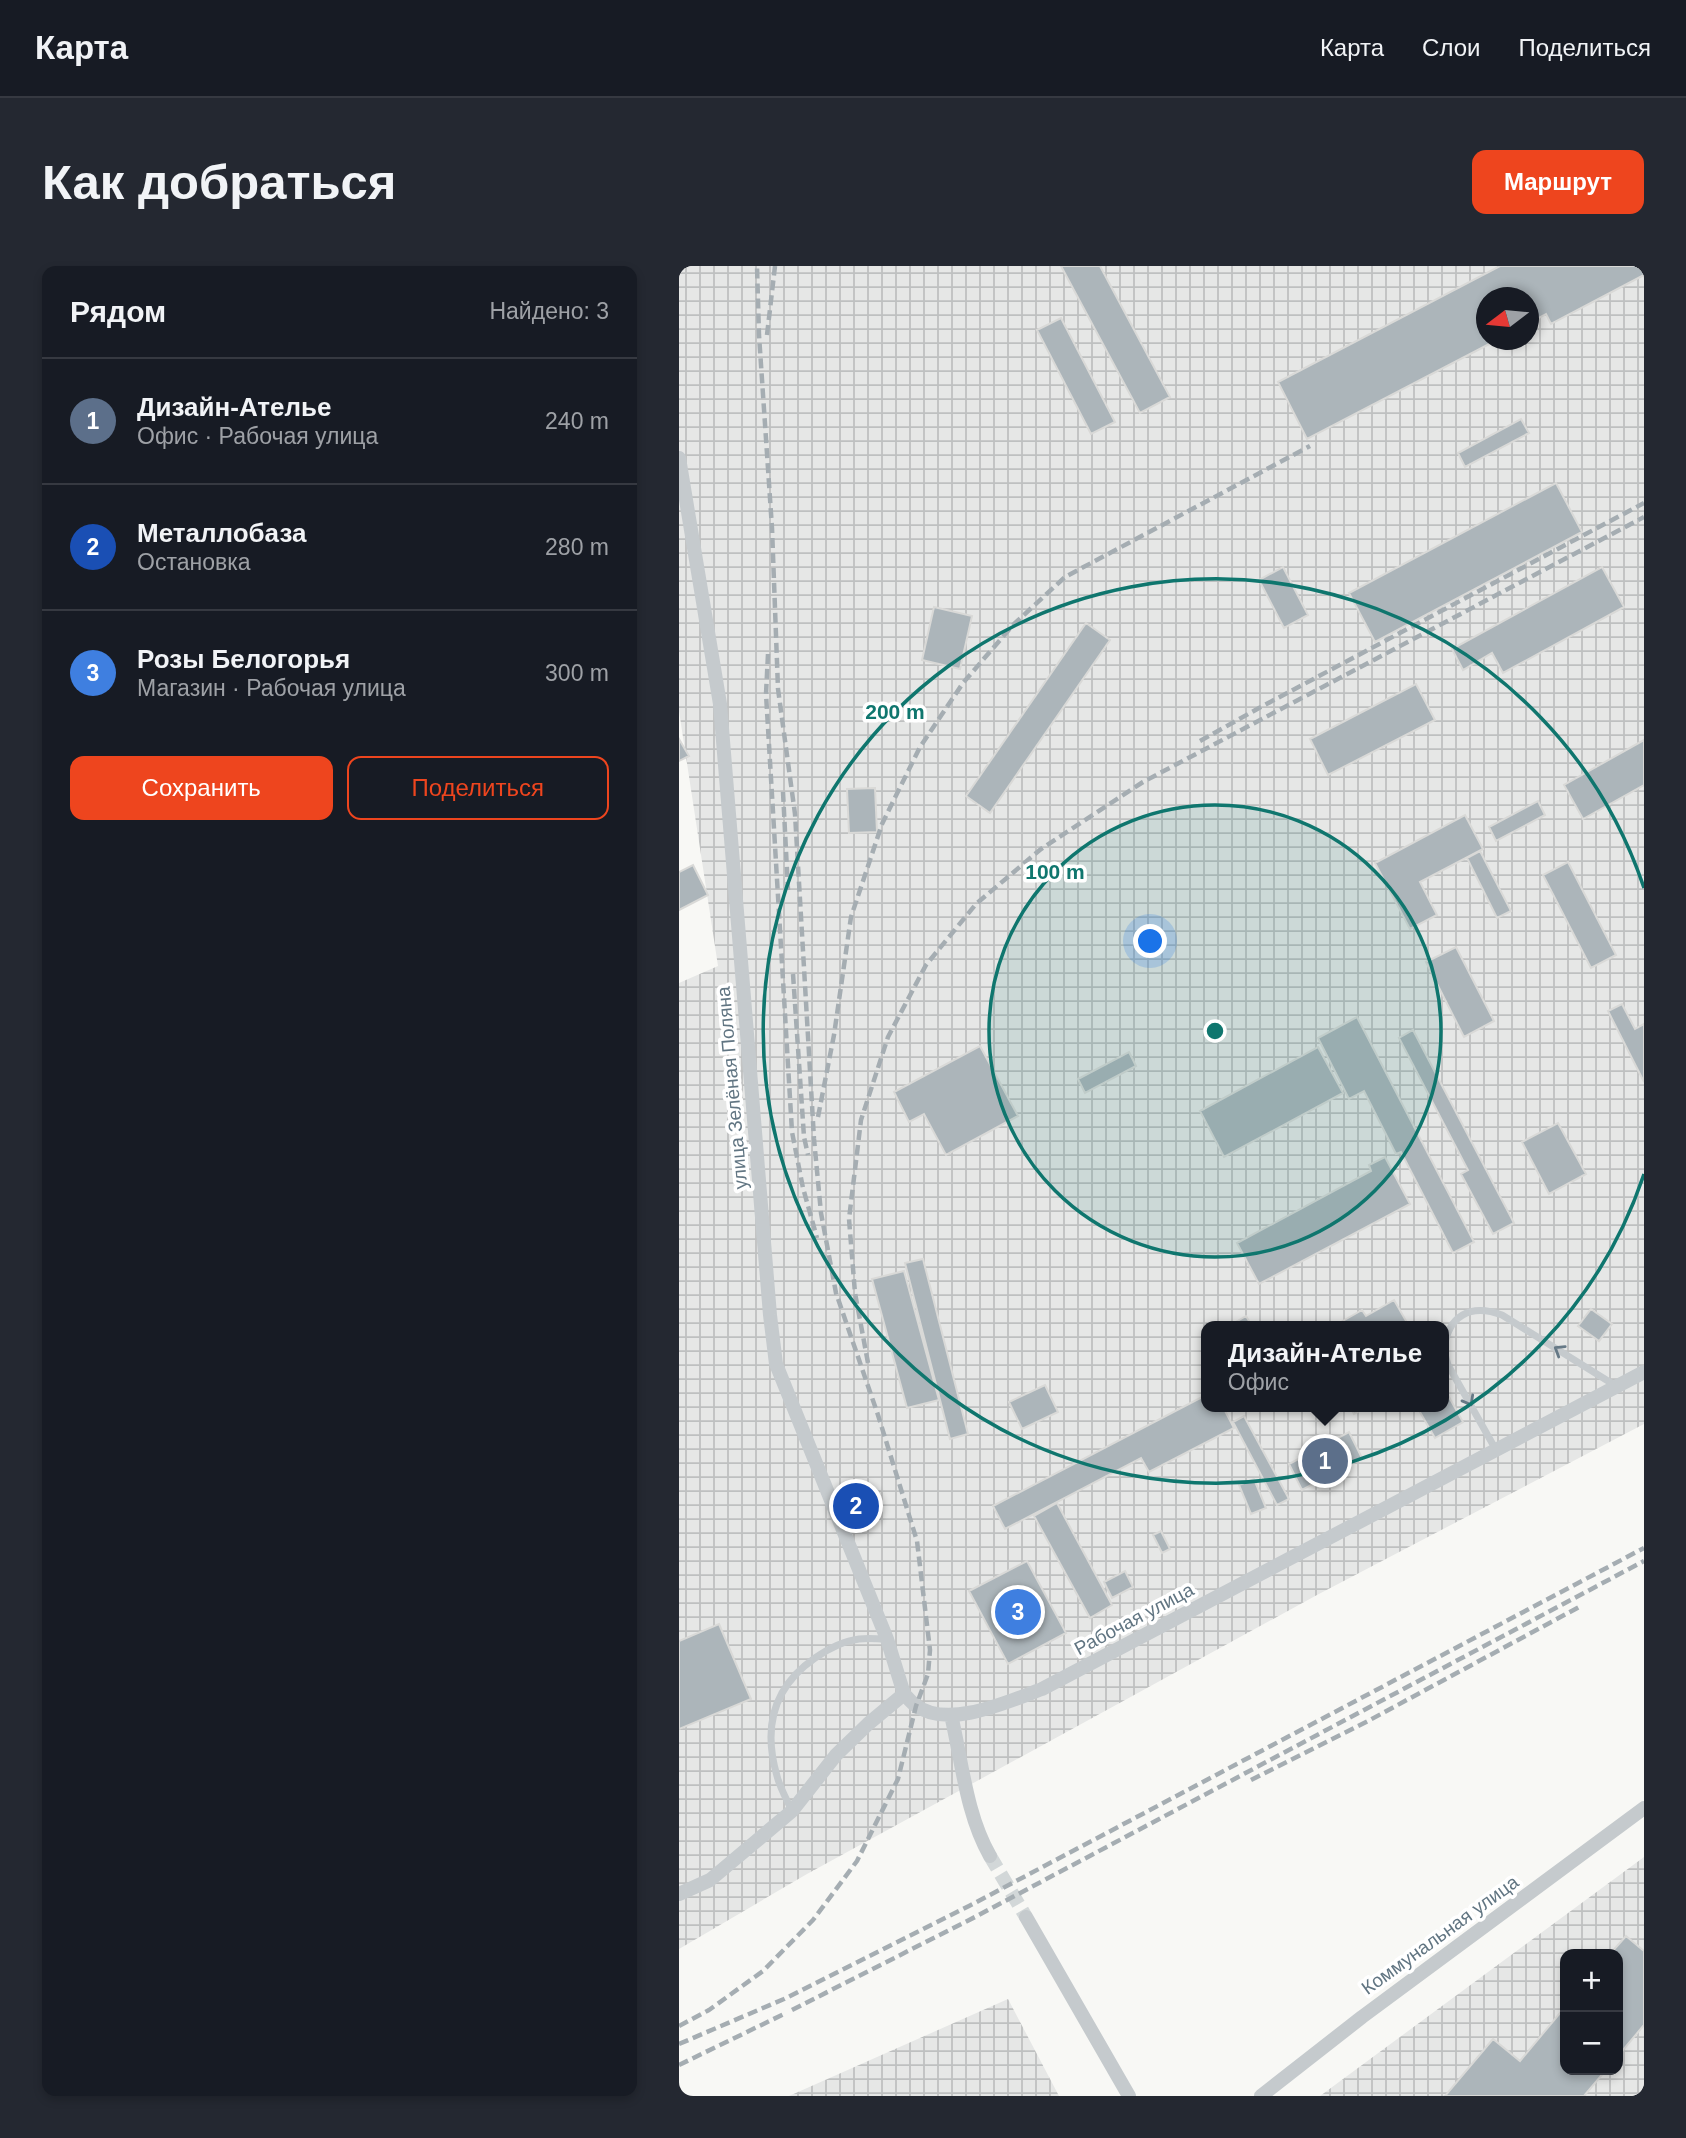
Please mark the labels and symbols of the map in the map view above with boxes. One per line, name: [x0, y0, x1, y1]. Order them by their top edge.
north arrow: [1476, 287, 1539, 350]
text: 200 m: [865, 700, 925, 723]
text: 100 m: [1025, 860, 1085, 883]
your location: [1133, 924, 1167, 958]
street label: улица Зелёная Поляна: [713, 985, 751, 1190]
centre of rings: [1203, 1019, 1227, 1043]
one-way arrow: [1553, 1346, 1566, 1359]
one-way arrow: [1461, 1394, 1474, 1407]
pin: 1: [1302, 1435, 1348, 1487]
pin: 2: [833, 1480, 879, 1532]
street label: Рабочая улица: [1071, 1579, 1198, 1659]
pin: 3: [995, 1586, 1041, 1638]
street label: Коммунальная улица: [1358, 1871, 1523, 1999]

